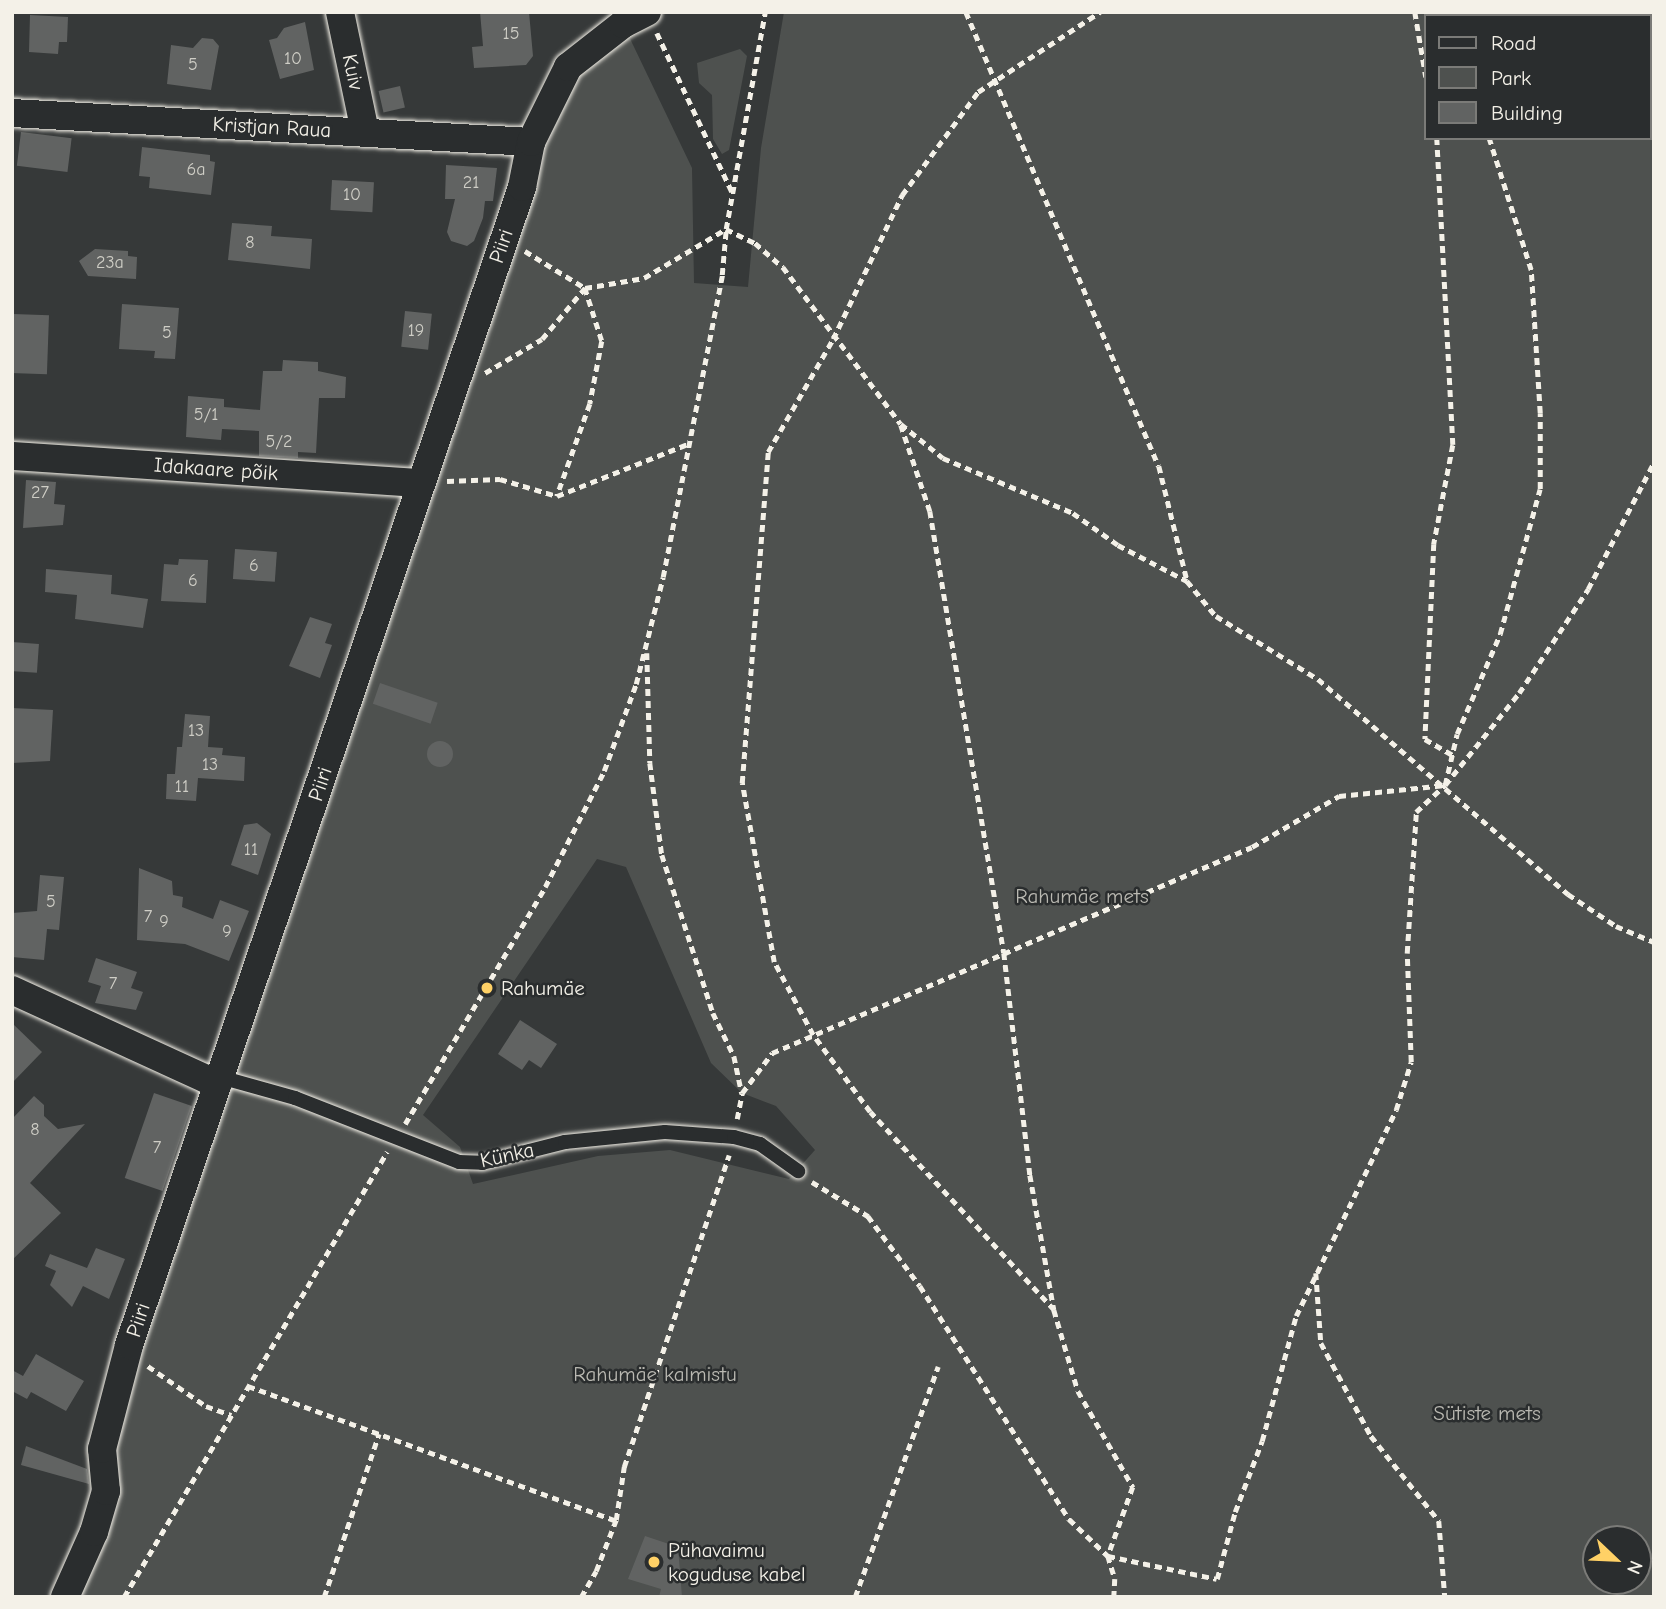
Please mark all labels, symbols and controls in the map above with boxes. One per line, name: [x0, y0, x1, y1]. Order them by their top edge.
legend: [1424, 14, 1652, 140]
house number: 15: [503, 23, 519, 45]
text: Road: [1491, 31, 1536, 55]
house number: 10: [284, 48, 302, 70]
street label: Kuiv: [337, 52, 369, 92]
house number: 5: [188, 54, 198, 76]
text: Park: [1491, 66, 1531, 90]
text: Building: [1491, 101, 1563, 125]
street label: Kristjan Raua: [212, 111, 332, 143]
house number: 6a: [186, 159, 206, 181]
house number: 21: [463, 172, 479, 194]
house number: 10: [343, 184, 361, 206]
street label: Piiri: [483, 226, 519, 266]
house number: 8: [245, 232, 255, 254]
house number: 23a: [96, 252, 124, 274]
house number: 19: [408, 320, 424, 342]
house number: 5: [162, 322, 172, 344]
house number: 5/1: [194, 404, 218, 426]
house number: 5/2: [265, 431, 293, 453]
street label: Idakaare põik: [153, 452, 279, 486]
house number: 27: [31, 482, 49, 504]
house number: 6: [249, 555, 259, 577]
house number: 6: [188, 570, 198, 592]
house number: 13: [188, 720, 204, 742]
house number: 13: [202, 754, 218, 776]
street label: Piiri: [303, 764, 337, 804]
house number: 11: [175, 776, 189, 798]
house number: 11: [244, 839, 258, 861]
park label: Rahumäe mets: [1015, 883, 1149, 909]
house number: 5: [46, 891, 56, 913]
house number: 7: [144, 906, 152, 928]
house number: 9: [159, 911, 169, 933]
house number: 9: [222, 921, 232, 943]
house number: 7: [109, 973, 117, 995]
place label: Rahumäe: [501, 975, 585, 1001]
marker: Rahumäe: [479, 980, 495, 996]
house number: 8: [30, 1119, 40, 1141]
house number: 7: [153, 1137, 161, 1159]
street label: Künka: [478, 1137, 536, 1173]
street label: Piiri: [121, 1300, 155, 1340]
park label: Rahumäe kalmistu: [573, 1361, 737, 1387]
park label: Sütiste mets: [1433, 1400, 1541, 1426]
north arrow: [1582, 1525, 1652, 1595]
place label: Pühavaimu koguduse kabel: [668, 1537, 806, 1587]
marker: Pühavaimu koguduse kabel: [646, 1554, 662, 1570]
text: N: [1622, 1557, 1647, 1577]

